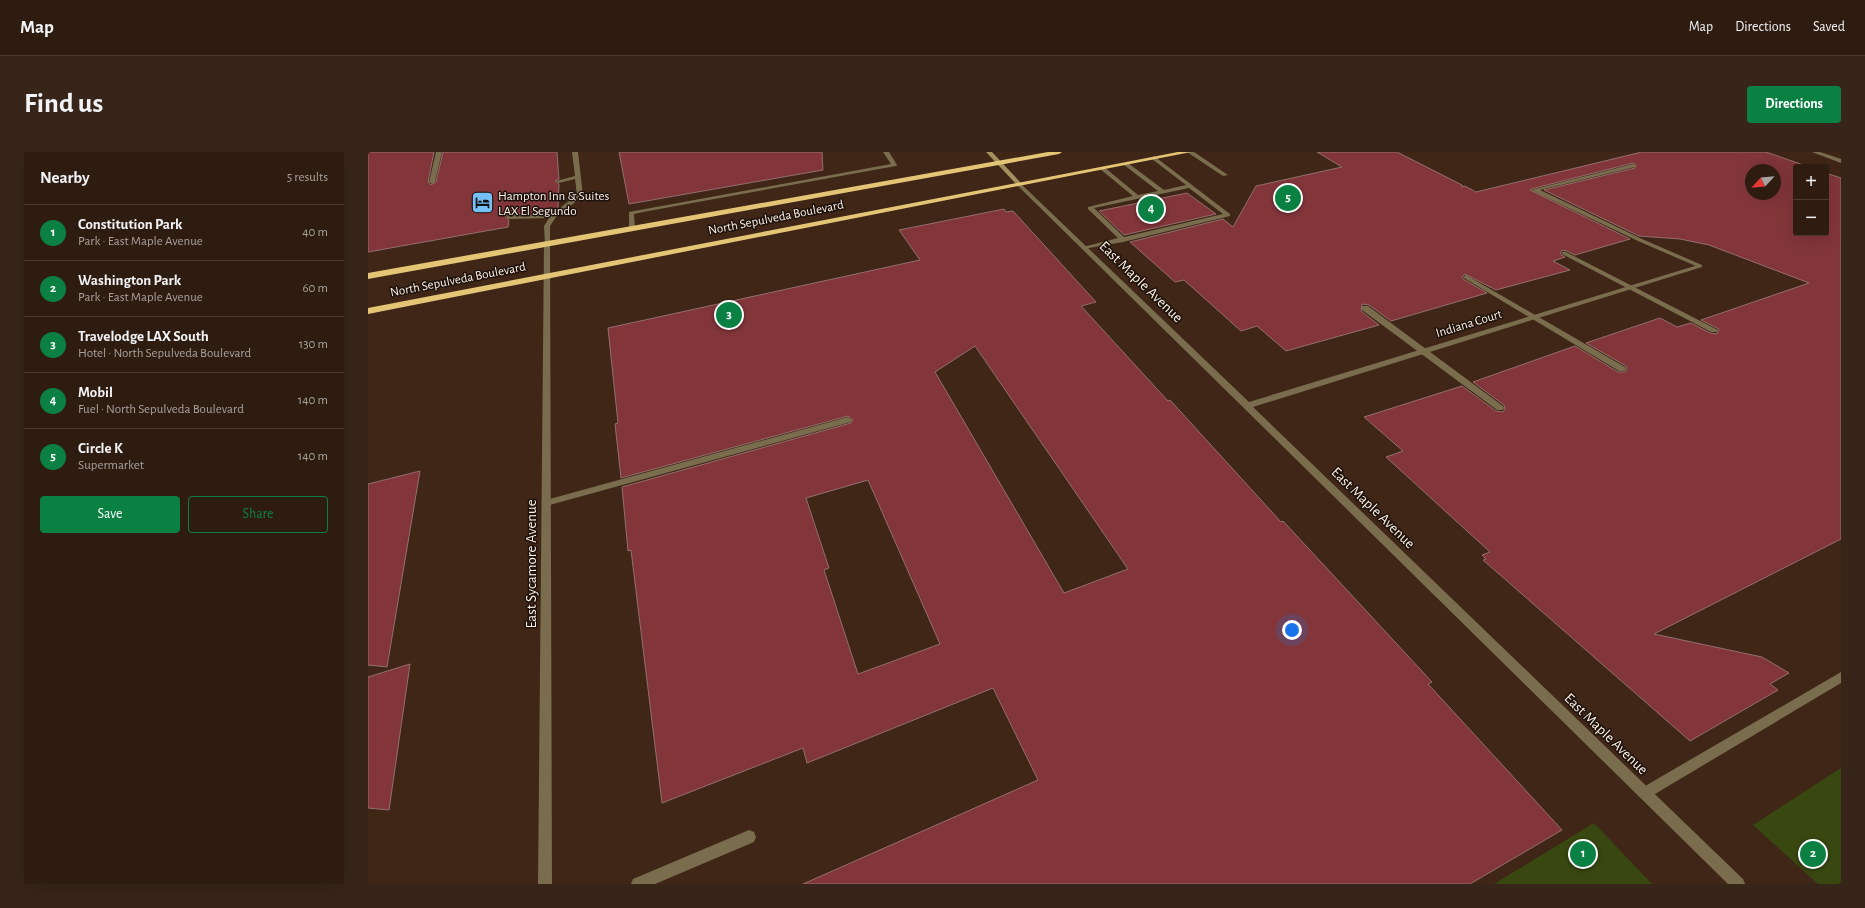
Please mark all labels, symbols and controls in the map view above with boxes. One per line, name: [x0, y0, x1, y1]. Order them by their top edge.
text: Map: [20, 18, 54, 37]
text: Map: [1689, 20, 1713, 34]
text: Directions: [1735, 20, 1791, 34]
text: Saved: [1813, 20, 1845, 34]
button: Directions: [1747, 86, 1841, 123]
text: Find us: [24, 90, 103, 118]
north arrow: [1745, 164, 1781, 200]
map controls: [1793, 164, 1829, 236]
button: +: [1793, 164, 1829, 200]
text: Nearby: [40, 169, 90, 186]
text: 5 results: [287, 171, 328, 184]
pin: 5: [1275, 183, 1301, 213]
hotel icon: Hampton Inn & Suites LAX El Segundo: [469, 190, 495, 216]
place label: Hampton Inn & Suites LAX El Segundo: [498, 190, 609, 218]
pin: 4: [1138, 194, 1164, 224]
street label: North Sepulveda Boulevard: [707, 198, 845, 238]
button: −: [1793, 200, 1829, 236]
text: Constitution Park: [78, 217, 183, 232]
text: 1: [51, 226, 55, 239]
text: 40 m: [302, 226, 328, 239]
text: Park · East Maple Avenue: [78, 235, 203, 248]
street label: East Maple Avenue: [1096, 238, 1186, 326]
street label: North Sepulveda Boulevard: [389, 260, 527, 300]
text: Washington Park: [78, 273, 181, 288]
text: 2: [50, 282, 56, 295]
text: 60 m: [302, 282, 328, 295]
text: Park · East Maple Avenue: [78, 291, 203, 304]
pin: 3: [716, 300, 742, 330]
street label: Indiana Court: [1434, 308, 1504, 340]
text: Travelodge LAX South: [78, 329, 209, 344]
text: 3: [50, 338, 56, 351]
text: 130 m: [299, 338, 328, 351]
text: Hotel · North Sepulveda Boulevard: [78, 347, 251, 360]
text: Mobil: [78, 385, 113, 400]
text: 4: [50, 394, 56, 407]
text: 140 m: [298, 394, 328, 407]
text: Fuel · North Sepulveda Boulevard: [78, 403, 244, 416]
text: Circle K: [78, 441, 123, 456]
text: 5: [50, 450, 56, 463]
text: 140 m: [298, 450, 328, 463]
text: Supermarket: [78, 459, 144, 472]
street label: East Maple Avenue: [1328, 464, 1418, 552]
button: Save: [40, 496, 180, 533]
button: Share: [188, 496, 328, 533]
street label: East Sycamore Avenue: [524, 499, 539, 629]
your location: [1282, 620, 1302, 640]
street label: East Maple Avenue: [1561, 690, 1651, 778]
pin: 1: [1570, 839, 1596, 869]
pin: 2: [1800, 839, 1826, 869]

